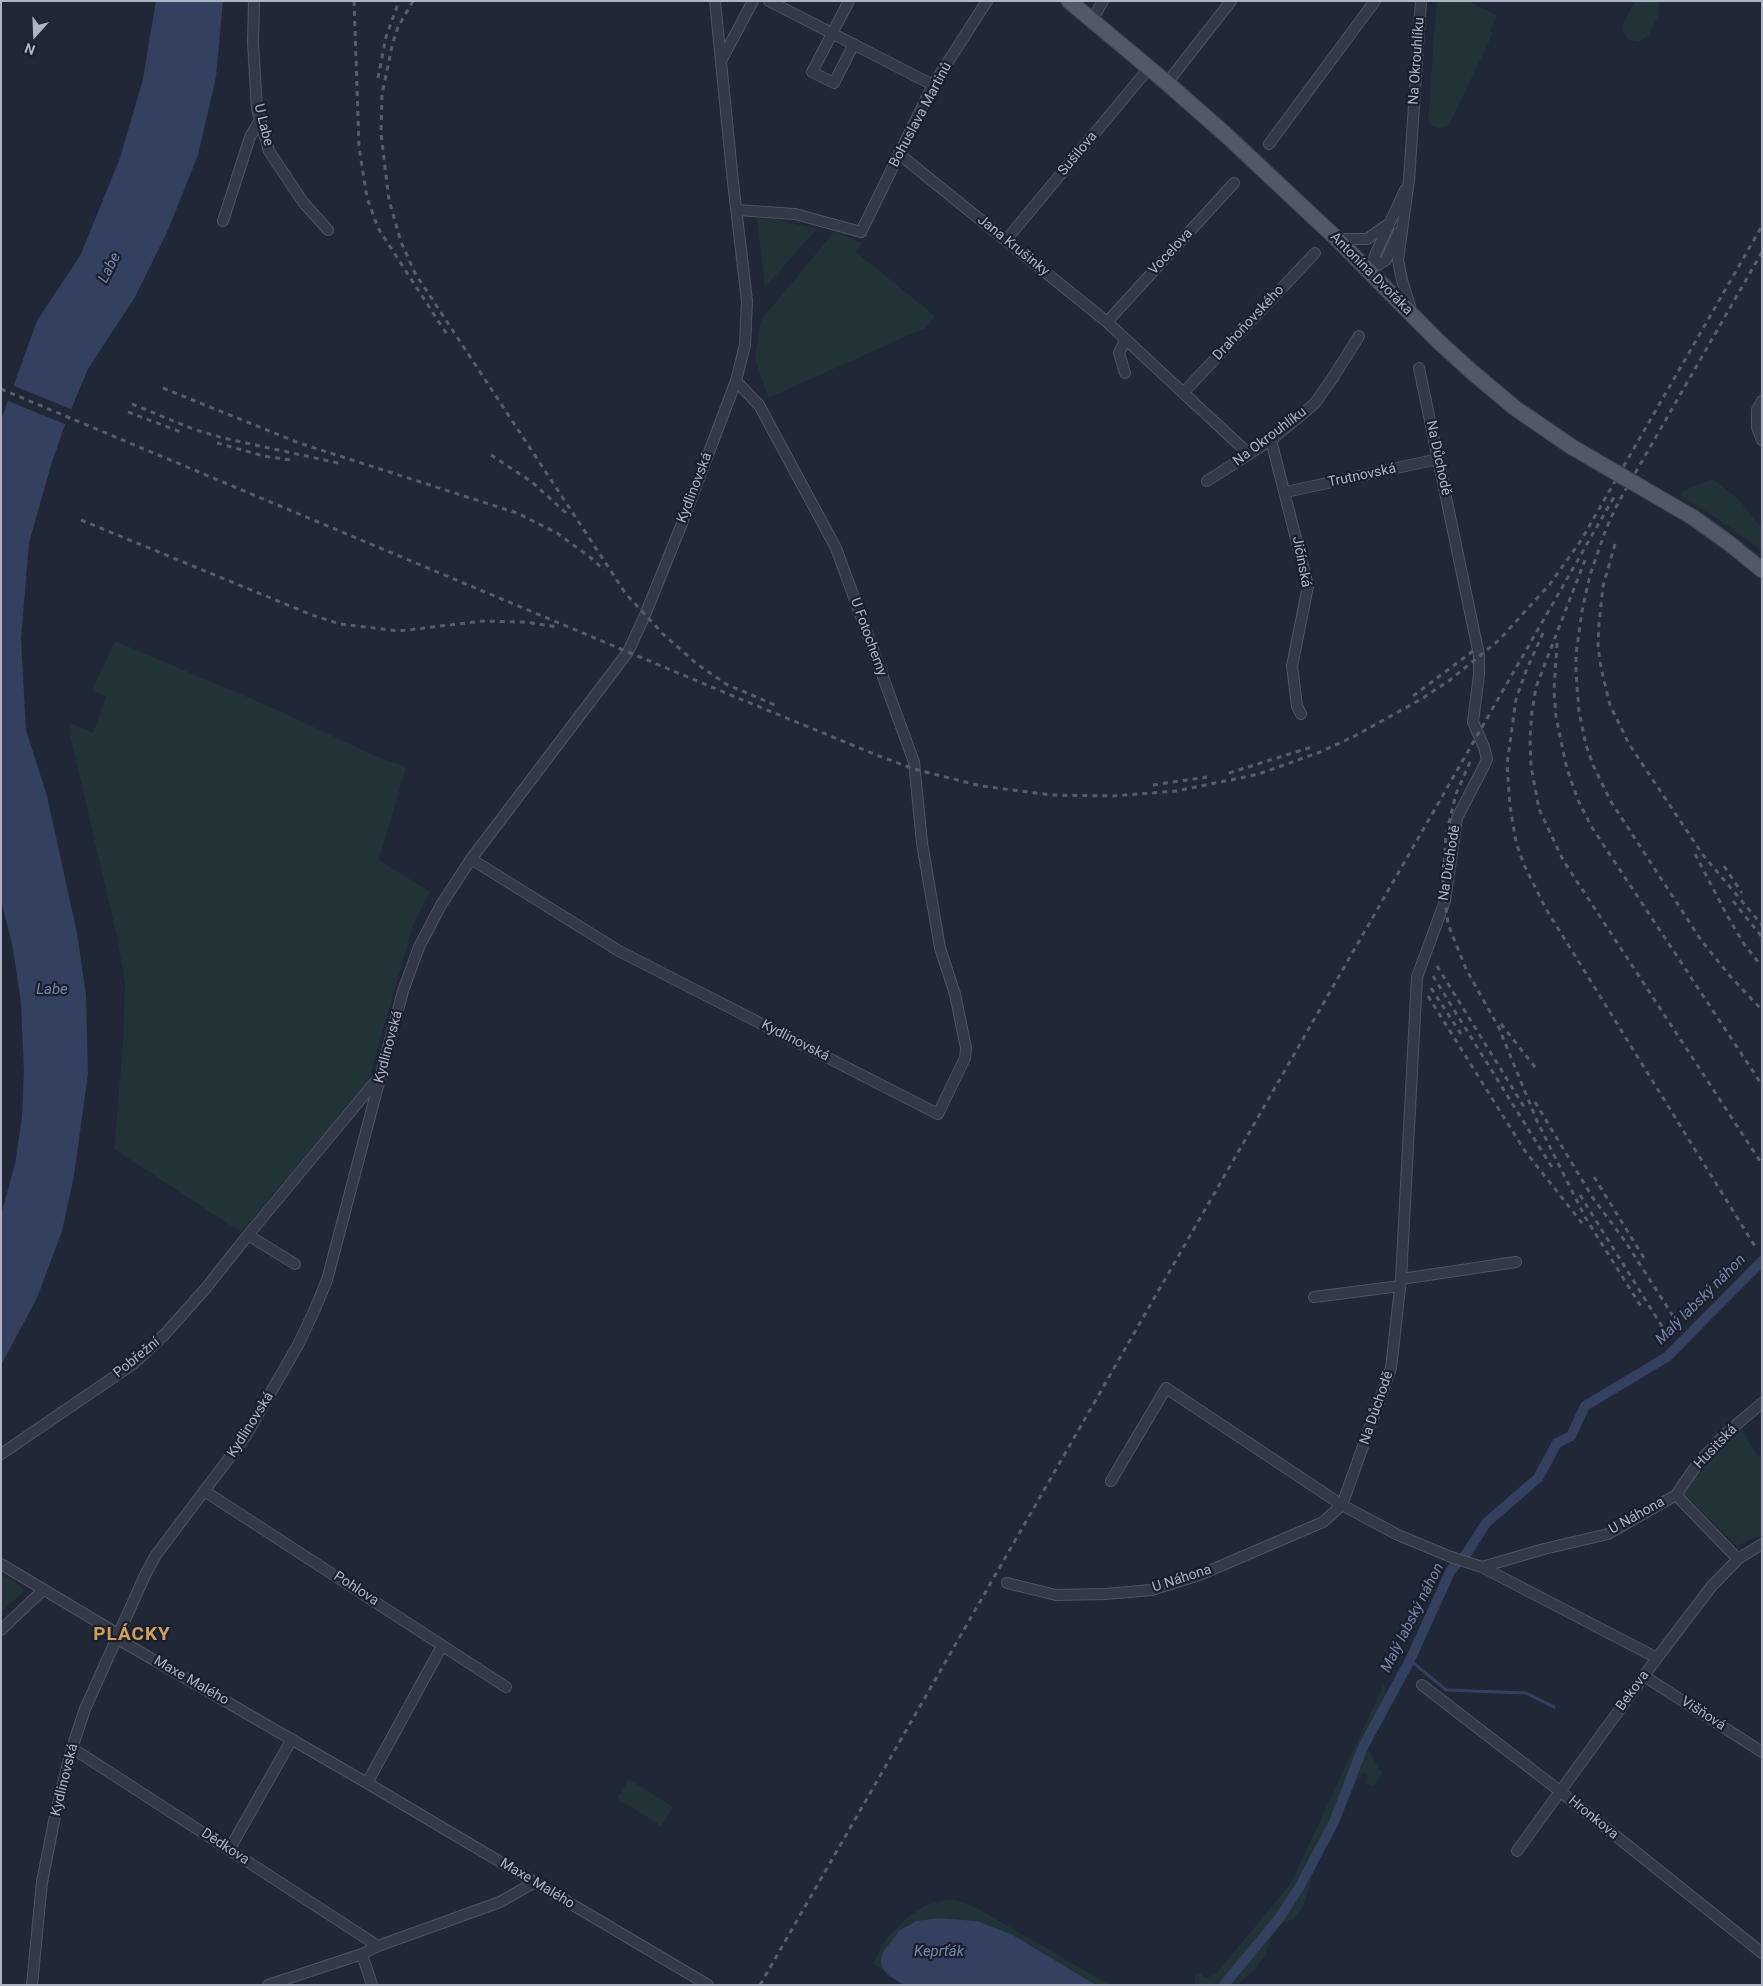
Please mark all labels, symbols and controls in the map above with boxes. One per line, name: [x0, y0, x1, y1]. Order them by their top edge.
north arrow: [10, 10, 60, 60]
street label: Na Okrouhlíku: [1406, 17, 1428, 105]
text: N: [22, 40, 37, 58]
street label: Bohuslava Martinů: [886, 60, 956, 170]
street label: U Labe: [250, 102, 276, 148]
street label: Sušilova: [1055, 129, 1101, 179]
street label: Jana Krušinky: [974, 212, 1052, 280]
street label: Vocelova: [1145, 225, 1197, 279]
street label: Antonína Dvořáka: [1326, 229, 1416, 319]
water label: Labe: [95, 250, 125, 286]
street label: Drahoňovského: [1210, 282, 1288, 364]
street label: Na Okrouhlíku: [1230, 404, 1310, 470]
street label: Na Důchodě: [1422, 419, 1454, 497]
street label: Kydlinovská: [674, 450, 716, 526]
street label: Trutnovská: [1326, 461, 1398, 491]
street label: Jičínská: [1288, 535, 1314, 589]
street label: U Fotochemy: [846, 596, 890, 678]
street label: Na Důchodě: [1436, 824, 1464, 902]
water label: Labe: [36, 981, 68, 999]
street label: Kydlinovská: [371, 1009, 407, 1085]
street label: Kydlinovská: [758, 1017, 832, 1065]
water label: Malý labský náhon: [1652, 1251, 1750, 1349]
street label: Pobřežní: [110, 1334, 164, 1382]
street label: Na Důchodě: [1357, 1369, 1397, 1447]
street label: Kydlinovská: [224, 1389, 278, 1461]
street label: Husitská: [1691, 1421, 1741, 1473]
street label: U Náhona: [1606, 1494, 1668, 1538]
water label: Malý labský náhon: [1378, 1560, 1448, 1676]
street label: U Náhona: [1150, 1562, 1214, 1596]
street label: Pohlova: [330, 1568, 382, 1610]
district label: PLÁCKY: [92, 1624, 172, 1646]
street label: Maxe Malého: [150, 1653, 232, 1709]
street label: Bekova: [1613, 1668, 1653, 1714]
street label: Višňová: [1678, 1693, 1728, 1735]
street label: Kydlinovská: [48, 1742, 82, 1818]
street label: Hronkova: [1565, 1793, 1621, 1843]
street label: Dědkova: [198, 1825, 252, 1869]
street label: Maxe Malého: [497, 1855, 577, 1913]
water label: Keprťák: [914, 1943, 964, 1961]

